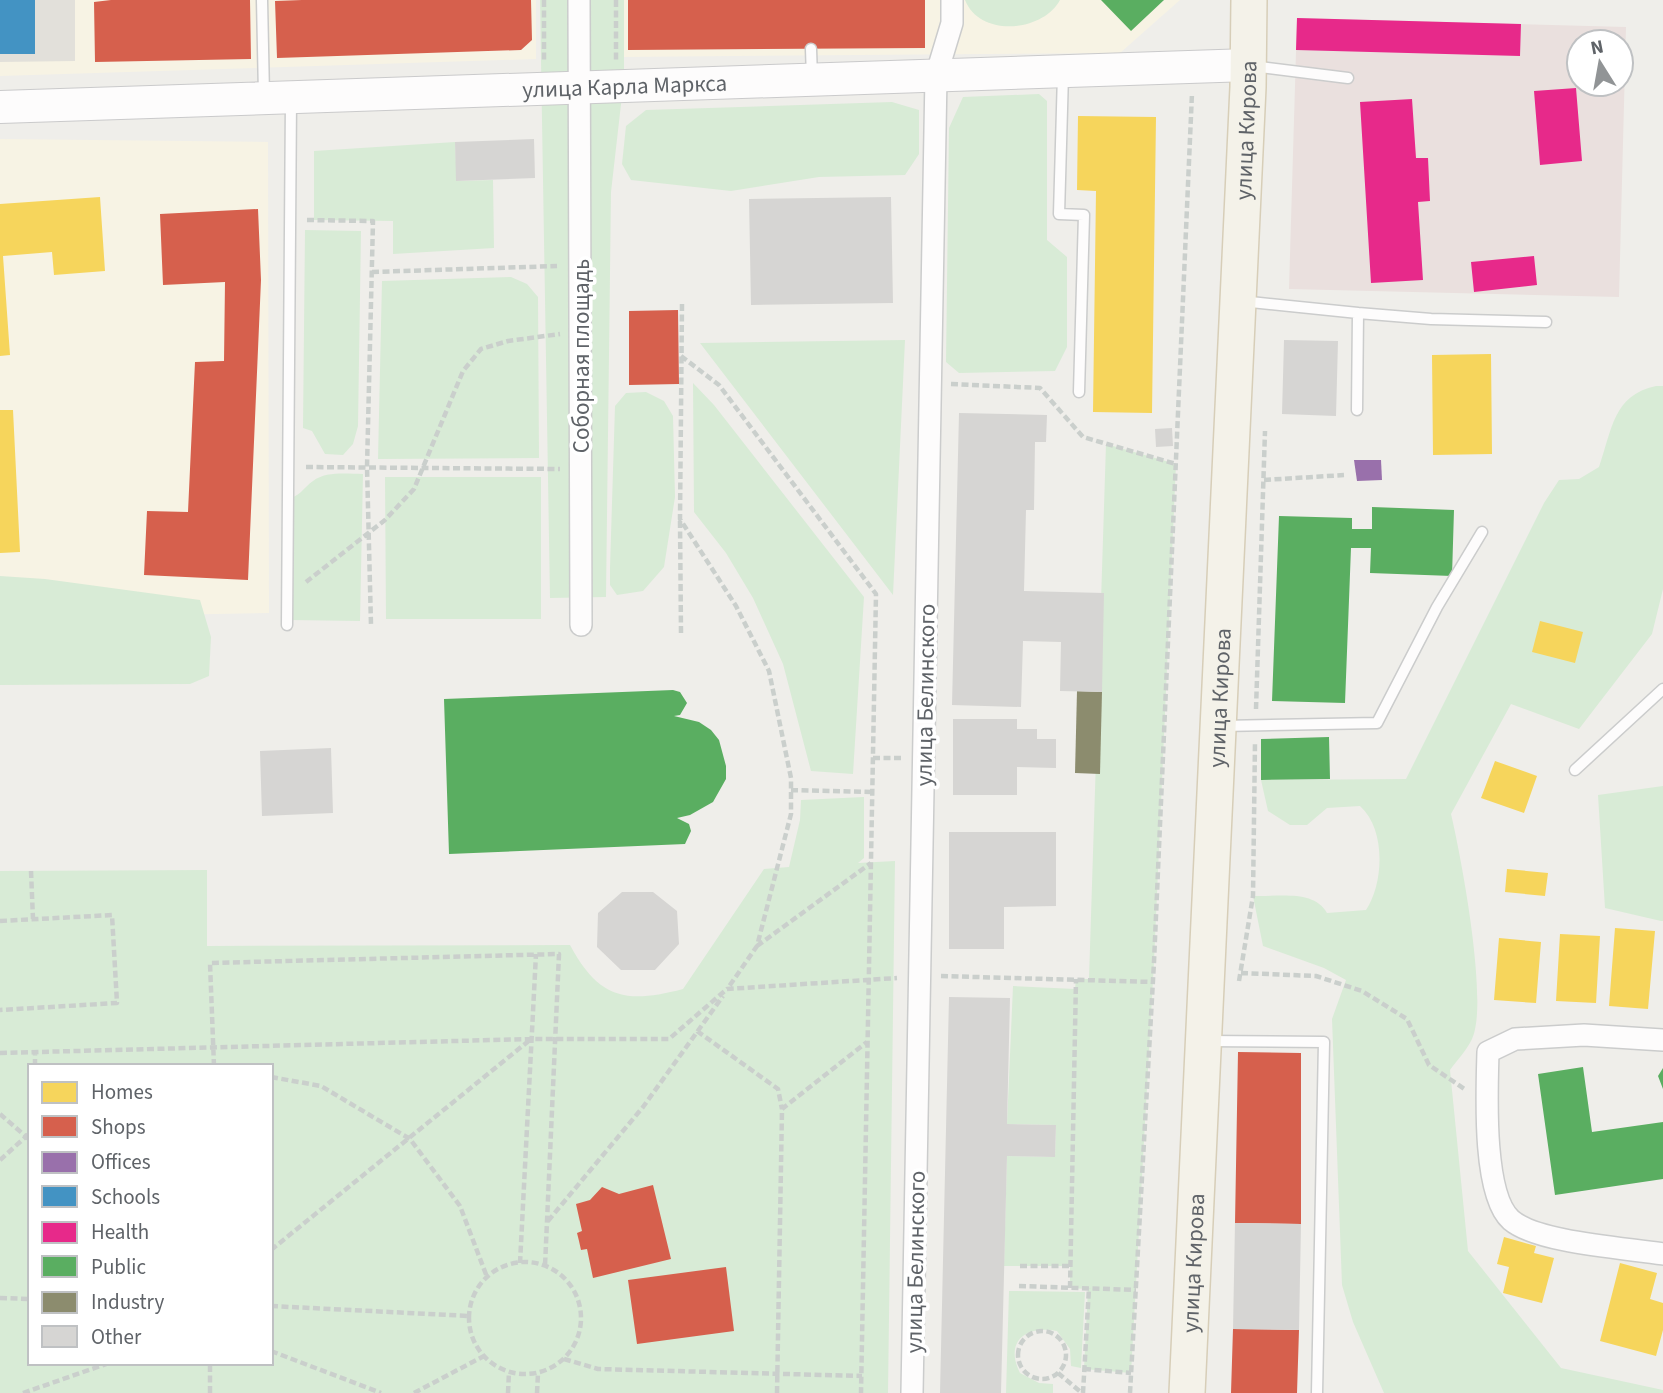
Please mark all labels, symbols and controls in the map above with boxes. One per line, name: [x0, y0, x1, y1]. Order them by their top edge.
north arrow: [1565, 28, 1635, 98]
text: N: [1588, 33, 1606, 62]
street label: улица Кирова: [1227, 60, 1265, 201]
street label: улица Карла Маркса: [522, 67, 728, 106]
street label: Соборная площадь: [565, 259, 598, 453]
street label: улица Белинского: [907, 603, 944, 787]
street label: улица Кирова: [1200, 627, 1240, 768]
legend: [28, 1064, 273, 1365]
text: Homes: [91, 1077, 153, 1107]
text: Shops: [91, 1112, 146, 1142]
text: Offices: [91, 1147, 151, 1177]
street label: улица Белинского: [897, 1170, 934, 1354]
text: Schools: [91, 1182, 160, 1212]
street label: улица Кирова: [1174, 1193, 1213, 1334]
text: Health: [91, 1217, 149, 1247]
text: Public: [91, 1252, 146, 1282]
text: Industry: [91, 1287, 164, 1317]
text: Other: [91, 1322, 142, 1352]

